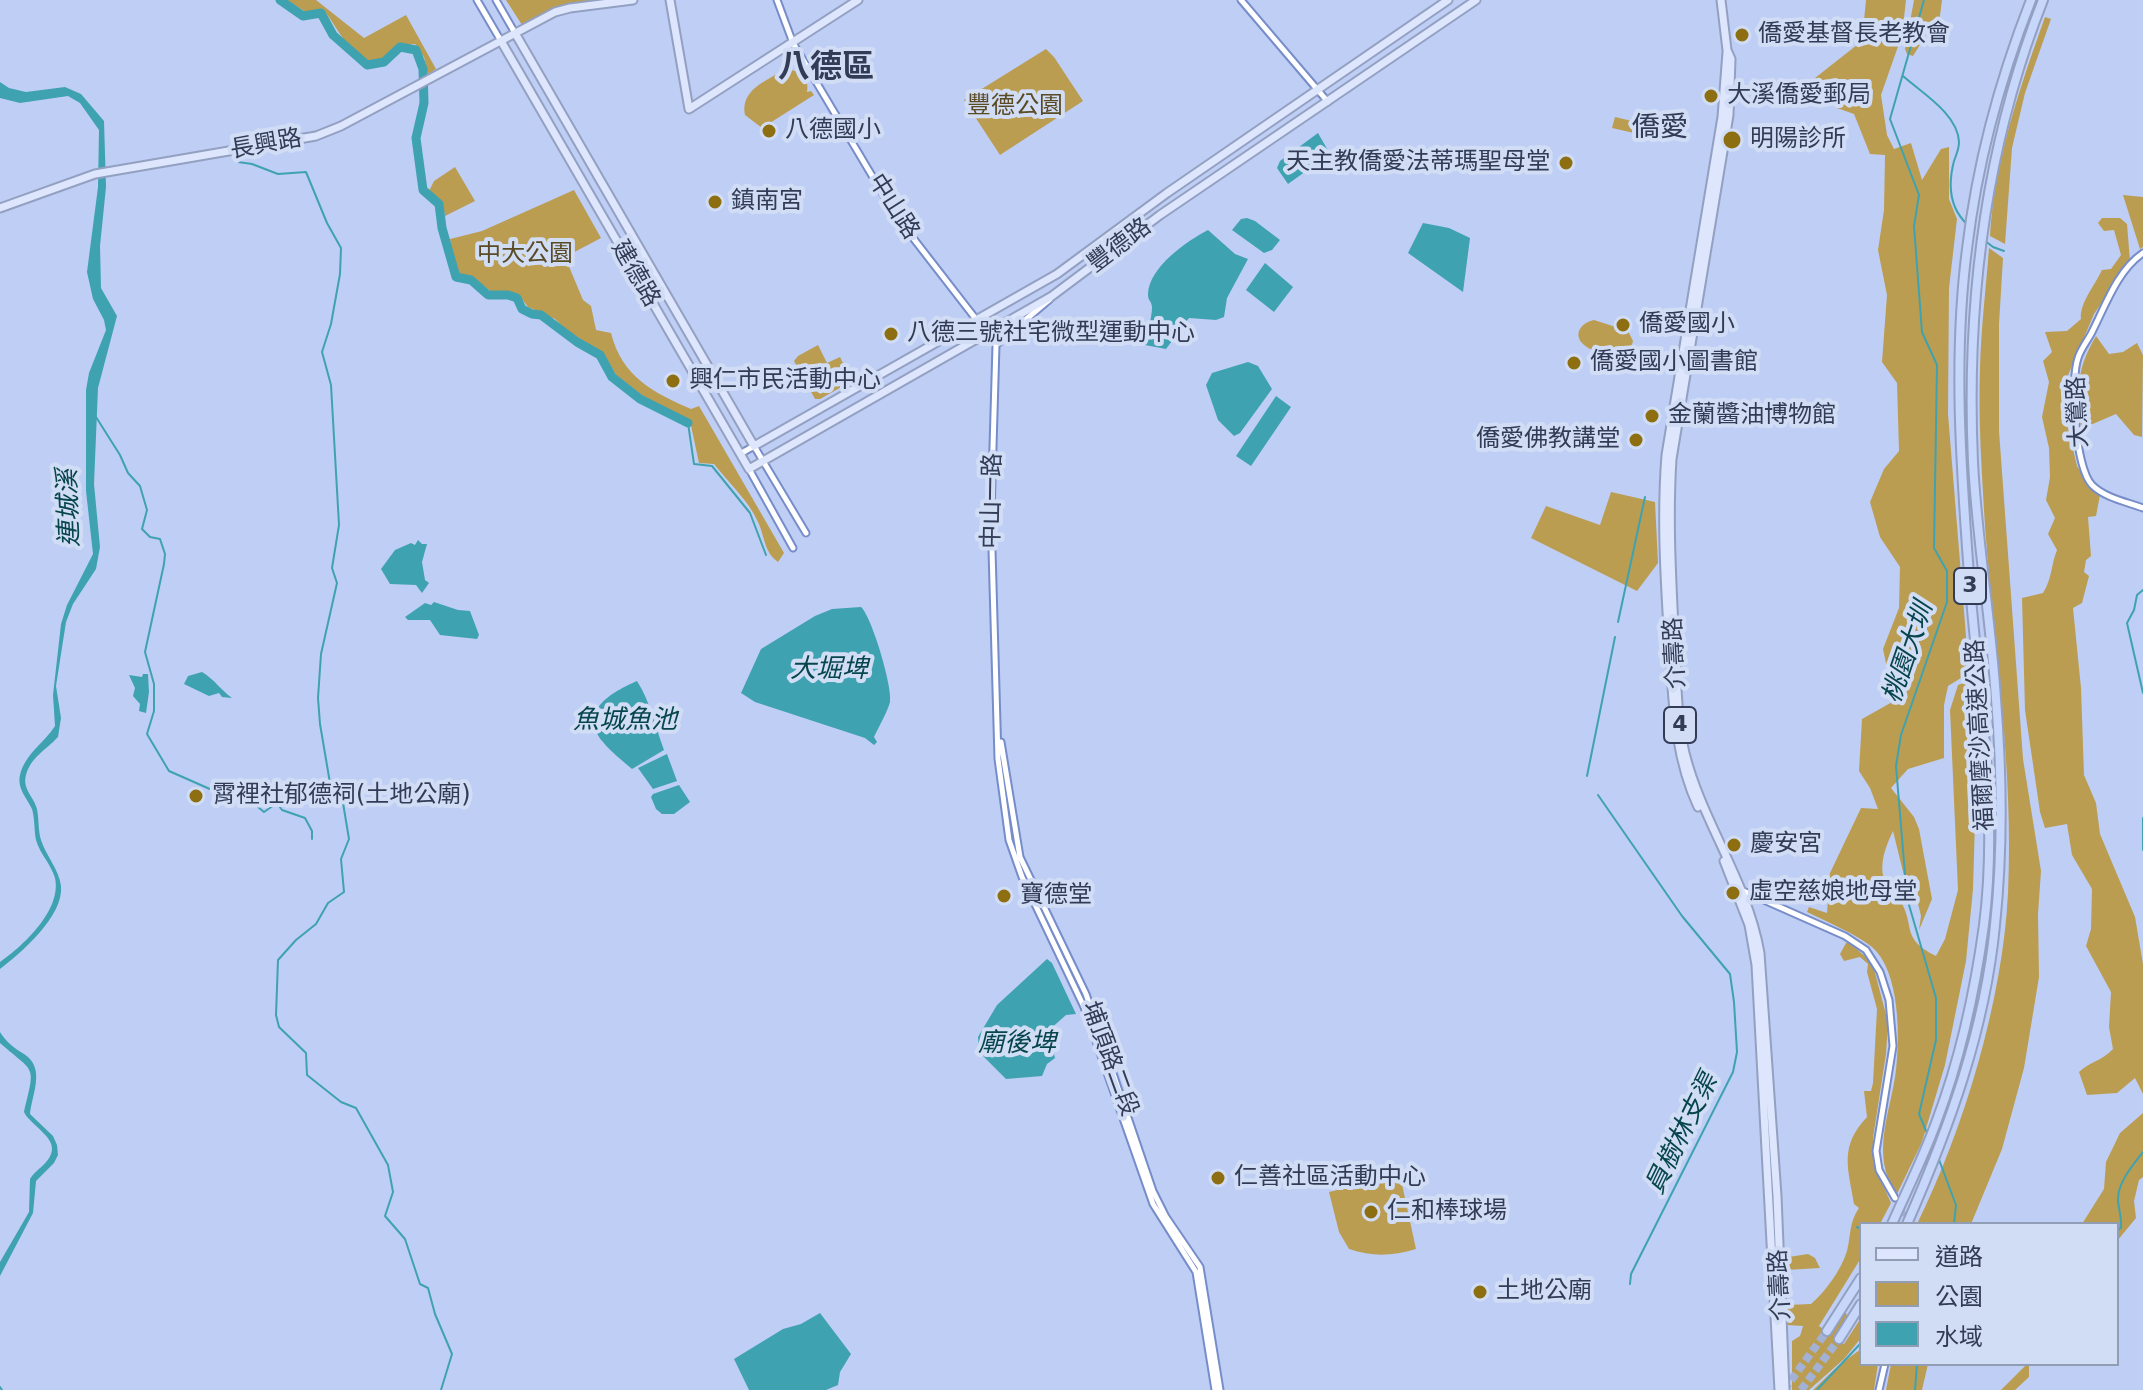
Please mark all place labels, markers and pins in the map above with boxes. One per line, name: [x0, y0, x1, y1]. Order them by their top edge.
place label: 僑愛基督長老教會: [1758, 21, 1950, 49]
marker: 僑愛基督長老教會: [1733, 26, 1751, 44]
place label: 大溪僑愛郵局: [1727, 82, 1871, 110]
marker: 大溪僑愛郵局: [1702, 87, 1720, 105]
place label: 八德國小: [785, 117, 881, 145]
marker: 八德國小: [760, 122, 778, 140]
place label: 明陽診所: [1750, 126, 1846, 154]
marker: 明陽診所: [1721, 129, 1743, 151]
place label: 天主教僑愛法蒂瑪聖母堂: [1286, 149, 1550, 177]
marker: 天主教僑愛法蒂瑪聖母堂: [1557, 154, 1575, 172]
place label: 鎮南宮: [731, 188, 803, 216]
marker: 鎮南宮: [706, 193, 724, 211]
place label: 僑愛國小: [1639, 311, 1735, 339]
marker: 僑愛國小: [1614, 316, 1632, 334]
place label: 八德三號社宅微型運動中心: [907, 320, 1195, 348]
marker: 八德三號社宅微型運動中心: [882, 325, 900, 343]
place label: 僑愛國小圖書館: [1590, 349, 1758, 377]
marker: 僑愛國小圖書館: [1565, 354, 1583, 372]
place label: 興仁市民活動中心: [689, 367, 881, 395]
marker: 興仁市民活動中心: [664, 372, 682, 390]
place label: 金蘭醬油博物館: [1668, 402, 1836, 430]
marker: 金蘭醬油博物館: [1643, 407, 1661, 425]
place label: 僑愛佛教講堂: [1476, 426, 1620, 454]
marker: 僑愛佛教講堂: [1627, 431, 1645, 449]
place label: 霄裡社郁德祠(土地公廟): [212, 782, 471, 810]
marker: 霄裡社郁德祠(土地公廟): [187, 787, 205, 805]
place label: 慶安宮: [1750, 831, 1822, 859]
marker: 慶安宮: [1725, 836, 1743, 854]
place label: 虛空慈娘地母堂: [1749, 879, 1917, 907]
place label: 寶德堂: [1020, 882, 1092, 910]
marker: 虛空慈娘地母堂: [1724, 884, 1742, 902]
marker: 寶德堂: [995, 887, 1013, 905]
place label: 仁善社區活動中心: [1234, 1164, 1426, 1192]
marker: 仁善社區活動中心: [1209, 1169, 1227, 1187]
place label: 仁和棒球場: [1387, 1198, 1507, 1226]
marker: 仁和棒球場: [1362, 1203, 1380, 1221]
place label: 土地公廟: [1496, 1278, 1592, 1306]
marker: 土地公廟: [1471, 1283, 1489, 1301]

